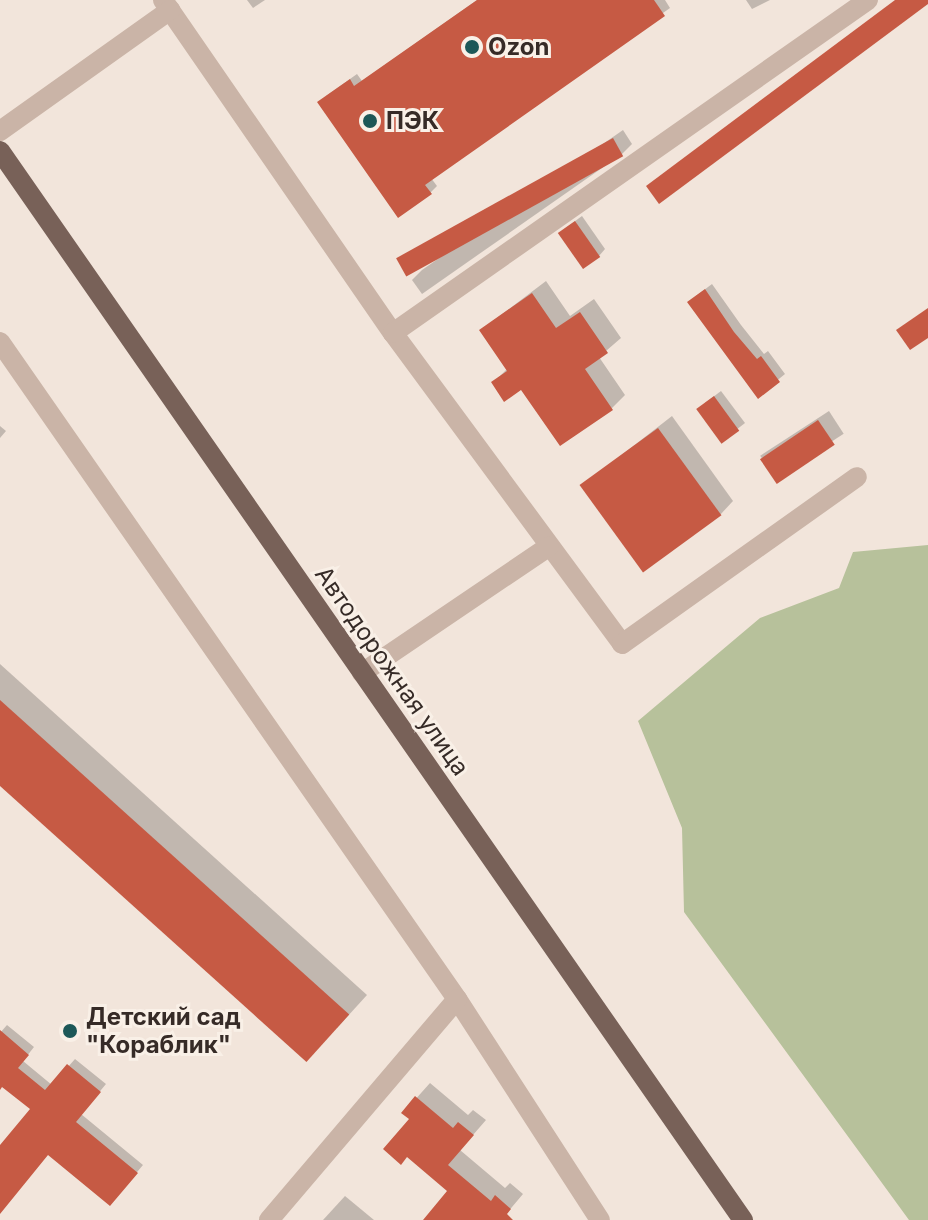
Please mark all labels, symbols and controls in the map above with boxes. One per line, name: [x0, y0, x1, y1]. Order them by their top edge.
place label: Ozon: [488, 33, 549, 61]
marker: Ozon: [463, 38, 481, 56]
place label: ПЭК: [386, 107, 439, 135]
marker: ПЭК: [361, 112, 379, 130]
street label: Автодорожная улица: [309, 561, 475, 781]
place label: Детский сад "Кораблик": [86, 1003, 241, 1059]
marker: Детский сад "Кораблик": [61, 1022, 79, 1040]

